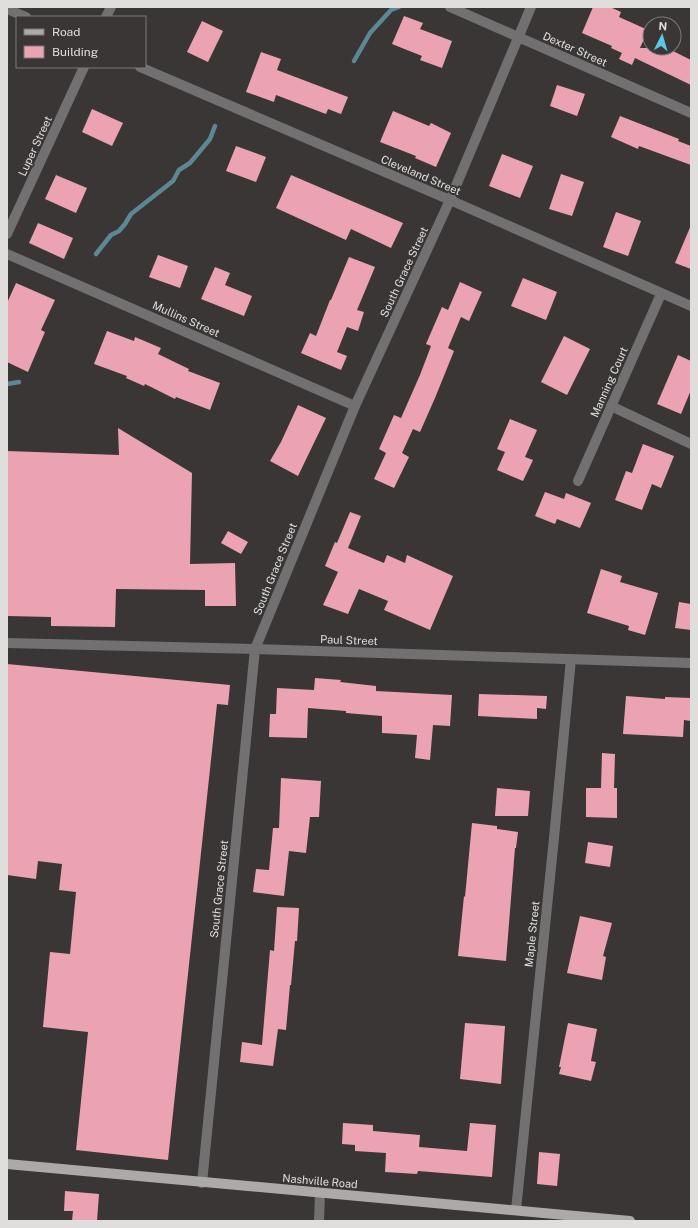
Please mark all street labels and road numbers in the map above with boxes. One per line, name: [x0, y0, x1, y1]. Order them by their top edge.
street label: Dexter Street: [541, 30, 609, 68]
street label: Luper Street: [16, 114, 54, 178]
street label: Cleveland Street: [379, 153, 463, 197]
street label: South Grace Street: [378, 225, 430, 319]
street label: Mullins Street: [151, 299, 221, 339]
street label: Manning Court: [588, 345, 630, 419]
street label: South Grace Street: [251, 521, 299, 617]
street label: Paul Street: [320, 633, 378, 647]
street label: South Grace Street: [208, 839, 230, 939]
street label: Maple Street: [523, 900, 541, 968]
street label: Nashville Road: [282, 1172, 358, 1190]

